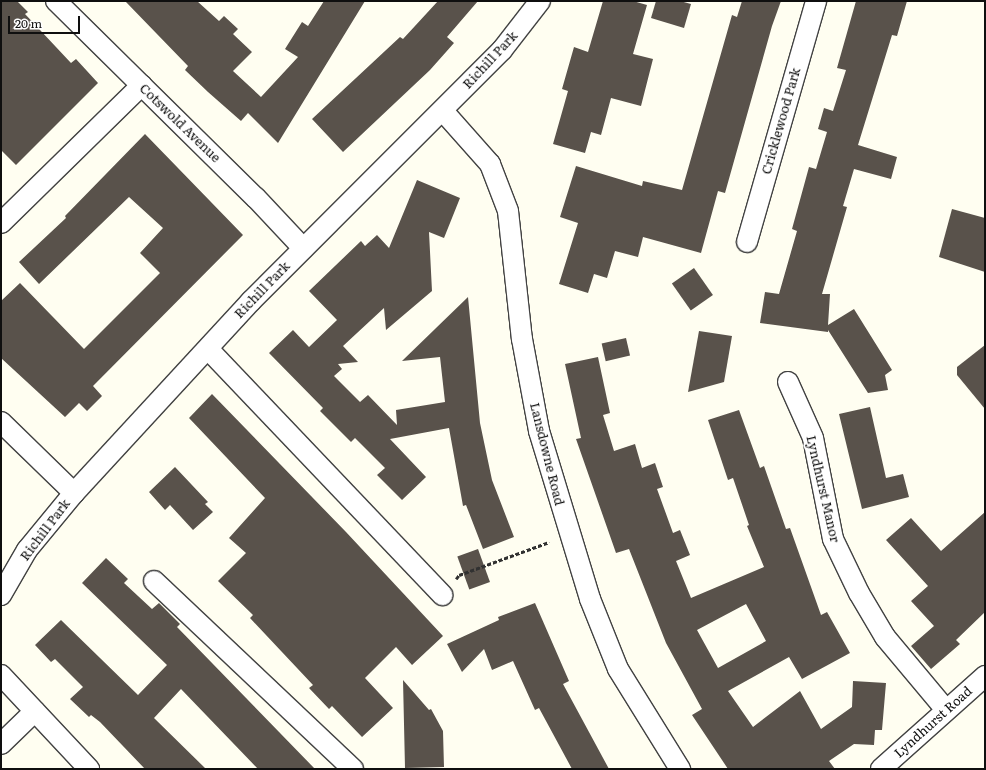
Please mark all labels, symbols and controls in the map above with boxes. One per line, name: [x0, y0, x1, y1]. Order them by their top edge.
scale bar: [10, 8, 82, 34]
text: 20 m: [15, 14, 42, 32]
street label: Richill Park: [459, 28, 521, 92]
street label: Cricklewood Park: [758, 66, 804, 176]
street label: Cotswold Avenue: [136, 81, 224, 165]
street label: Richill Park: [231, 258, 293, 322]
street label: Lansdowne Road: [527, 401, 567, 507]
street label: Lyndhurst Manor: [803, 434, 843, 544]
street label: Richill Park: [17, 496, 73, 564]
street label: Lyndhurst Road: [891, 683, 975, 761]

